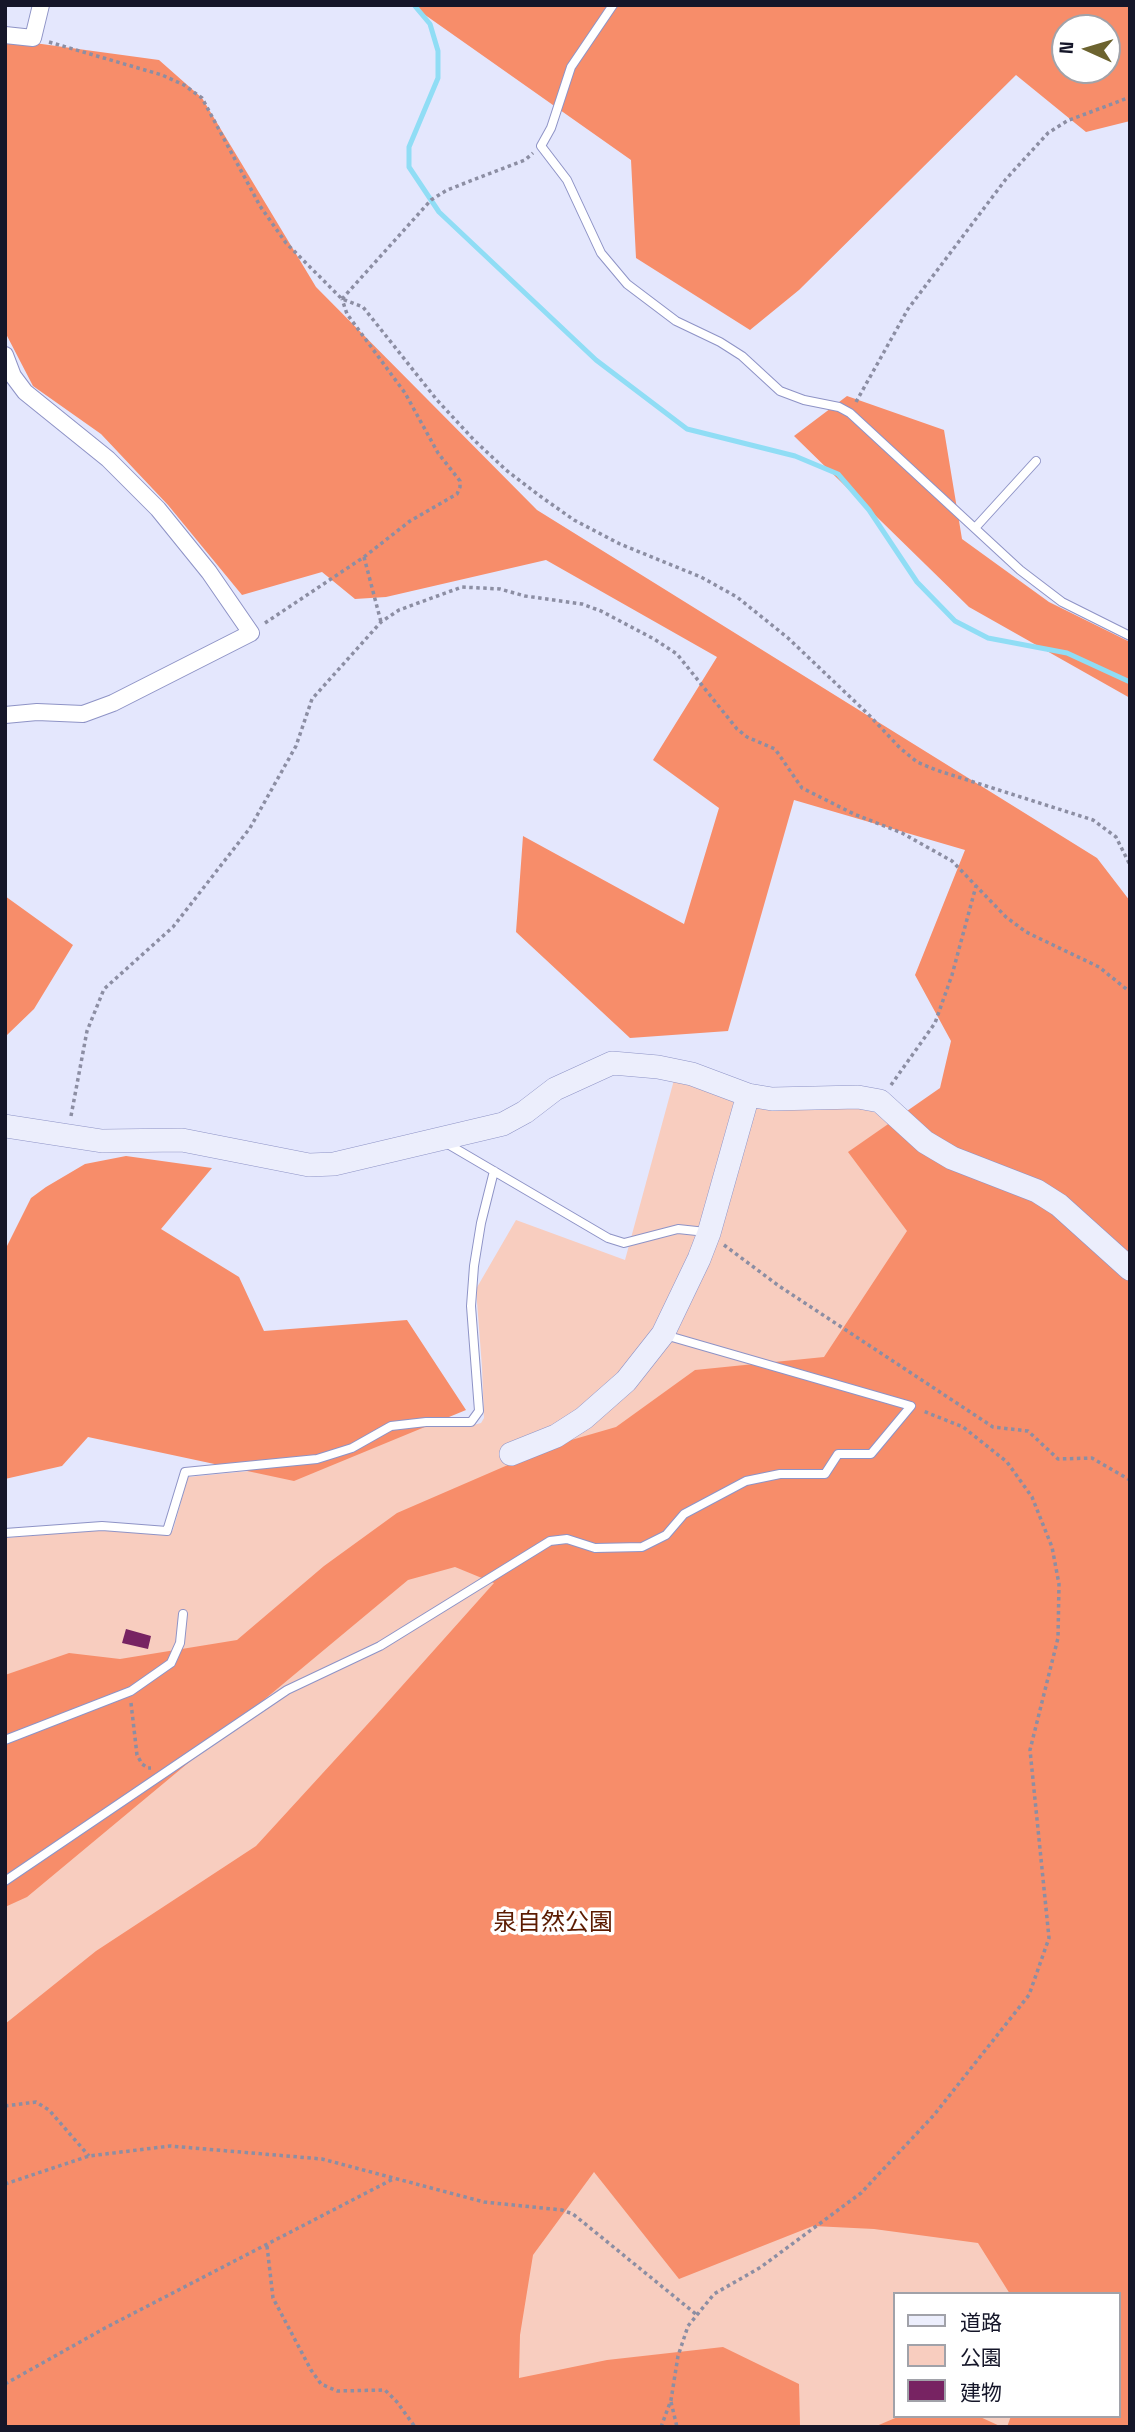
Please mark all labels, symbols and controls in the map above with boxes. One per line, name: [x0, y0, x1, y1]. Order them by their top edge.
north arrow: [1051, 14, 1121, 84]
text: N: [1054, 40, 1079, 55]
park label: 泉自然公園: [493, 1909, 613, 1937]
legend: [894, 2292, 1121, 2418]
text: 道路: [960, 2309, 1002, 2336]
text: 公園: [960, 2344, 1002, 2371]
text: 建物: [960, 2379, 1002, 2406]

